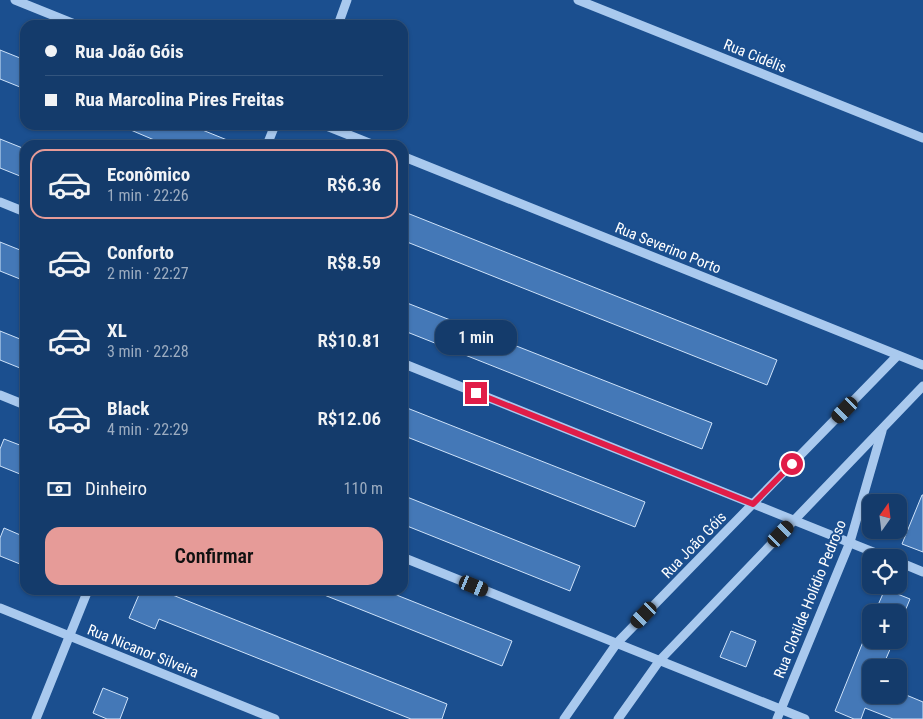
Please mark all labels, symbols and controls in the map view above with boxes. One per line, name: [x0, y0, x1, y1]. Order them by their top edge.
street label: Rua Cidélis: [721, 35, 789, 77]
text: Rua João Góis: [75, 40, 184, 63]
text: Rua Marcolina Pires Freitas: [75, 88, 284, 111]
icon: car: [47, 162, 92, 207]
text: Econômico: [107, 163, 190, 186]
text: R$6.36: [327, 173, 381, 196]
text: 1 min · 22:26: [107, 186, 189, 205]
street label: Rua Severino Porto: [612, 219, 724, 277]
icon: car: [47, 240, 92, 285]
text: Conforto: [107, 241, 174, 264]
text: R$8.59: [327, 251, 381, 274]
text: 2 min · 22:27: [107, 264, 189, 283]
icon: car: [47, 318, 92, 363]
text: XL: [107, 319, 127, 342]
callout: 1 min: [435, 320, 517, 356]
text: 1 min: [458, 328, 494, 347]
text: R$10.81: [317, 329, 381, 352]
text: 3 min · 22:28: [107, 342, 189, 361]
route end: [465, 382, 487, 404]
car: [829, 394, 860, 426]
icon: car: [47, 396, 92, 441]
text: Black: [107, 397, 149, 420]
text: R$12.06: [317, 407, 381, 430]
text: 4 min · 22:29: [107, 420, 189, 439]
route start: [781, 453, 803, 475]
icon: cash: [45, 475, 73, 503]
text: Dinheiro: [85, 477, 147, 500]
text: 110 m: [344, 479, 383, 498]
north arrow: [862, 494, 908, 539]
map controls: [862, 494, 907, 704]
street label: Rua João Góis: [658, 508, 730, 582]
street label: Rua Clotilde Holídio Pedroso: [770, 517, 850, 681]
car: [765, 518, 796, 550]
button: Confirmar: [45, 527, 383, 585]
button: locate: [862, 549, 907, 594]
car: [457, 573, 490, 599]
car: [628, 599, 659, 631]
button: +: [862, 604, 907, 649]
street label: Rua Nicanor Silveira: [85, 620, 201, 682]
button: −: [862, 659, 907, 704]

